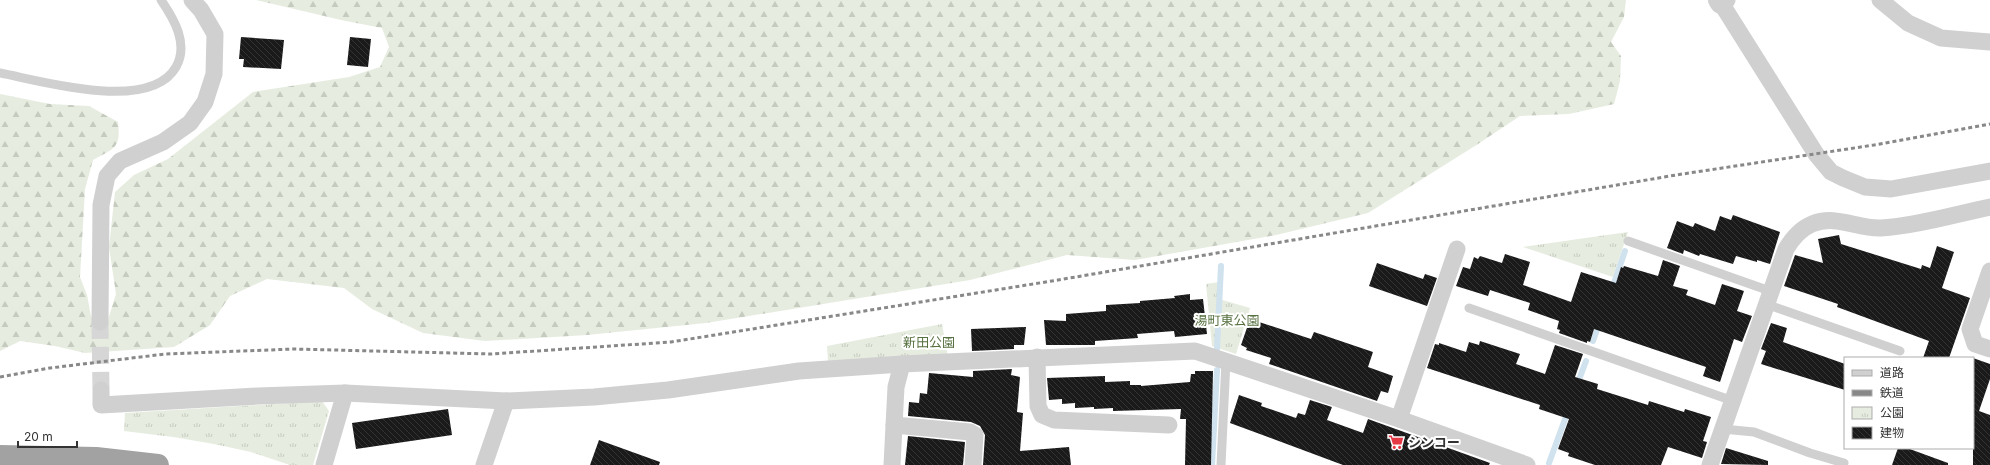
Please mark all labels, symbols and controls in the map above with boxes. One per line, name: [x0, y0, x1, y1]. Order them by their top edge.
park label: 湯町東公園: [1194, 312, 1260, 328]
park label: 新田公園: [903, 334, 955, 350]
legend: [1844, 357, 1974, 449]
text: 道路: [1880, 365, 1904, 380]
text: 鉄道: [1880, 385, 1904, 400]
text: 公園: [1880, 405, 1904, 420]
scale bar: [18, 423, 77, 449]
text: 建物: [1880, 425, 1904, 440]
text: 20 m: [24, 429, 53, 444]
supermarket icon: シンコー: [1387, 433, 1405, 451]
place label: シンコー: [1408, 434, 1460, 450]

